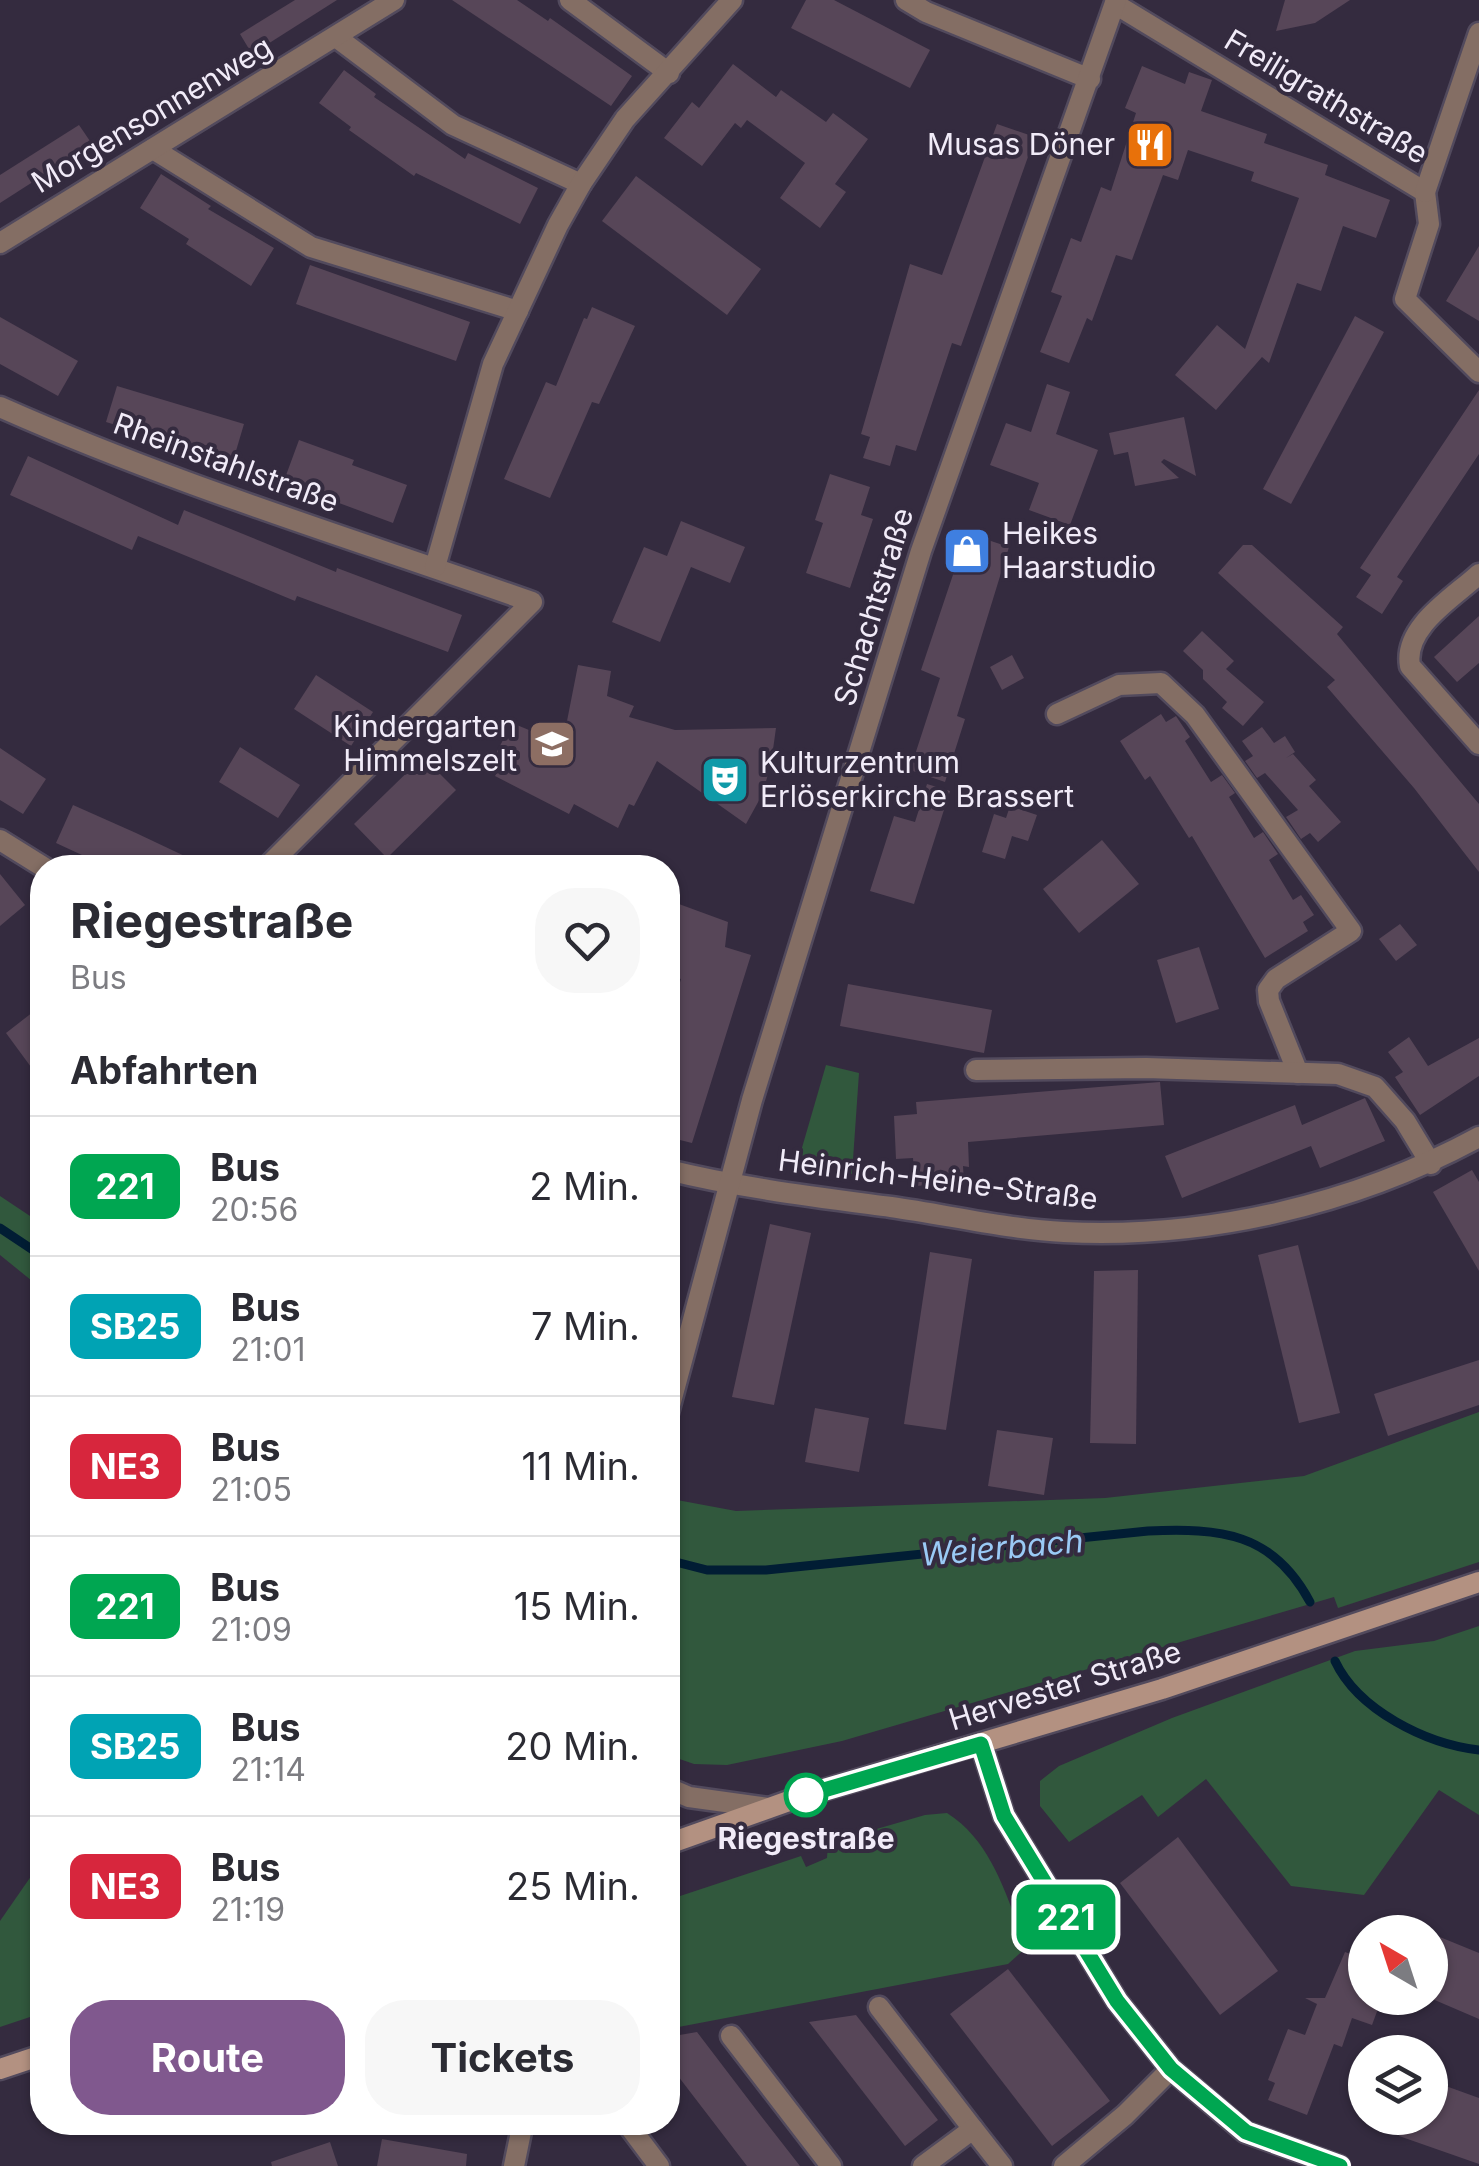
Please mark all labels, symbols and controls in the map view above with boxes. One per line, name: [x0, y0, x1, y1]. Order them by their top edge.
street label: Freiligrathstraße: [1218, 21, 1435, 171]
street label: Morgensonnenweg: [25, 28, 278, 200]
restaurant icon: Musas Döner: [1124, 119, 1176, 171]
place label: Musas Döner: [927, 126, 1115, 162]
street label: Rheinstahlstraße: [109, 405, 344, 519]
street label: Schachtstraße: [826, 503, 920, 710]
place label: Heikes Haarstudio: [1002, 515, 1156, 585]
shop icon: Heikes Haarstudio: [941, 525, 993, 577]
place label: Kindergarten Himmelszelt: [333, 708, 517, 778]
school or university icon: Kindergarten Himmelszelt: [526, 718, 578, 770]
place label: Kulturzentrum Erlöserkirche Brassert: [760, 744, 1074, 814]
theatre icon: Kulturzentrum Erlöserkirche Brassert: [699, 754, 751, 806]
button: heart: [535, 888, 640, 993]
text: Riegestraße: [70, 891, 353, 950]
text: Bus: [70, 958, 127, 997]
text: Abfahrten: [70, 1047, 258, 1093]
street label: Heinrich-Heine-Straße: [776, 1142, 1100, 1216]
text: Bus: [210, 1144, 280, 1190]
text: 2 Min.: [529, 1163, 640, 1209]
text: 221: [95, 1165, 155, 1207]
text: 20:56: [210, 1190, 298, 1229]
text: Bus: [231, 1284, 301, 1330]
text: 7 Min.: [531, 1303, 640, 1349]
text: SB25: [90, 1305, 181, 1347]
text: 21:01: [231, 1330, 305, 1369]
text: Bus: [211, 1424, 281, 1470]
text: 11 Min.: [521, 1443, 640, 1489]
text: NE3: [90, 1445, 161, 1487]
text: 21:05: [211, 1470, 292, 1509]
water label: Weierbach: [919, 1521, 1085, 1574]
text: Bus: [210, 1564, 280, 1610]
text: 15 Min.: [514, 1583, 640, 1629]
text: 221: [95, 1585, 155, 1627]
text: 21:09: [210, 1610, 292, 1649]
street label: Hervester Straße: [944, 1633, 1185, 1737]
text: Bus: [231, 1704, 301, 1750]
text: 20 Min.: [505, 1723, 640, 1769]
text: SB25: [90, 1725, 181, 1767]
text: 21:14: [231, 1750, 306, 1789]
marker: Riegestraße: [785, 1774, 827, 1816]
place label: Riegestraße: [717, 1820, 895, 1856]
text: Bus: [211, 1844, 281, 1890]
text: 25 Min.: [506, 1863, 640, 1909]
text: NE3: [90, 1865, 161, 1907]
line badge: 221: [1008, 1884, 1124, 1950]
text: 21:19: [211, 1890, 285, 1929]
text: 221: [1036, 1896, 1096, 1938]
north arrow: [1348, 1915, 1448, 2015]
map controls: [1348, 1915, 1448, 2135]
button: Route: [70, 2000, 345, 2115]
button: Tickets: [365, 2000, 640, 2115]
button: layers: [1348, 2035, 1448, 2135]

